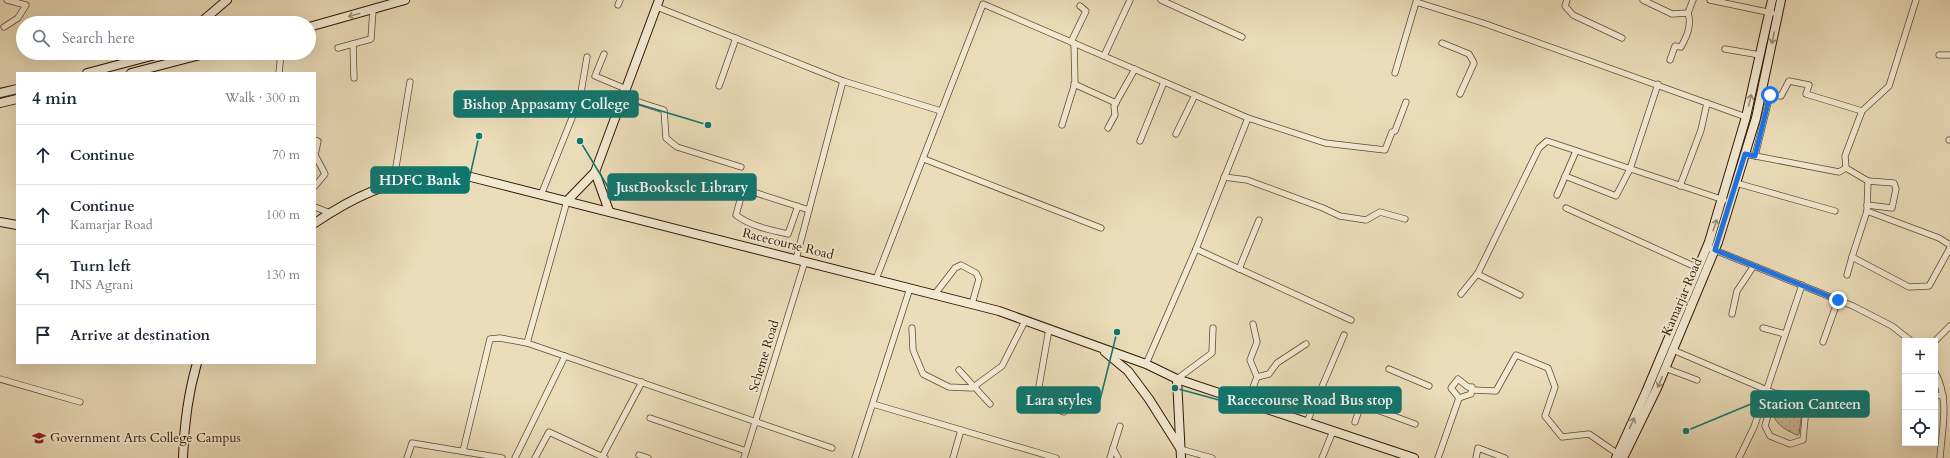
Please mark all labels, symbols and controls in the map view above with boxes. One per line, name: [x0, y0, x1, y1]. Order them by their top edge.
one-way arrow: [348, 12, 361, 19]
search box: [16, 16, 316, 60]
icon: search: [30, 27, 52, 49]
text: Search here: [62, 28, 135, 48]
one-way arrow: [1769, 31, 1777, 44]
route start: [1761, 86, 1779, 104]
text: 4 min: [32, 87, 77, 110]
text: Walk · 300 m: [225, 89, 300, 107]
callout: Bishop Appasamy College: [454, 91, 638, 117]
one-way arrow: [1746, 94, 1754, 107]
text: Bishop Appasamy College: [462, 95, 630, 114]
icon: ahead: [32, 144, 54, 166]
text: Continue: [70, 145, 135, 165]
text: 70 m: [272, 146, 300, 164]
callout: HDFC Bank: [371, 167, 469, 193]
text: HDFC Bank: [379, 171, 461, 190]
callout: JustBooksclc Library: [608, 174, 756, 200]
text: JustBooksclc Library: [614, 178, 748, 197]
text: Continue: [70, 196, 135, 216]
icon: ahead: [32, 204, 54, 226]
text: 100 m: [266, 206, 300, 224]
text: Kamarjar Road: [70, 216, 153, 234]
one-way arrow: [1711, 220, 1719, 232]
street label: Racecourse Road: [740, 224, 836, 264]
street label: Kamarjar Road: [1658, 255, 1706, 339]
text: Turn left: [70, 256, 131, 276]
icon: left: [32, 264, 54, 286]
text: 130 m: [266, 266, 300, 284]
text: INS Agrani: [70, 276, 133, 294]
route end: [1829, 291, 1847, 309]
street label: Scheme Road: [745, 318, 784, 394]
icon: arrive: [32, 324, 54, 346]
text: Arrive at destination: [70, 325, 210, 345]
map controls: [1902, 338, 1938, 446]
button: +: [1902, 338, 1938, 374]
button: −: [1902, 374, 1938, 410]
one-way arrow: [1655, 375, 1663, 387]
callout: Lara styles: [1017, 387, 1100, 413]
callout: Racecourse Road Bus stop: [1219, 387, 1401, 413]
text: Lara styles: [1026, 391, 1092, 410]
text: Racecourse Road Bus stop: [1227, 391, 1393, 410]
callout: Station Canteen: [1751, 391, 1869, 417]
text: Station Canteen: [1759, 395, 1861, 414]
button: locate: [1902, 410, 1938, 446]
one-way arrow: [1629, 417, 1637, 429]
place label: Government Arts College Campus: [50, 429, 241, 447]
school or university icon: Government Arts College Campus: [31, 430, 47, 446]

